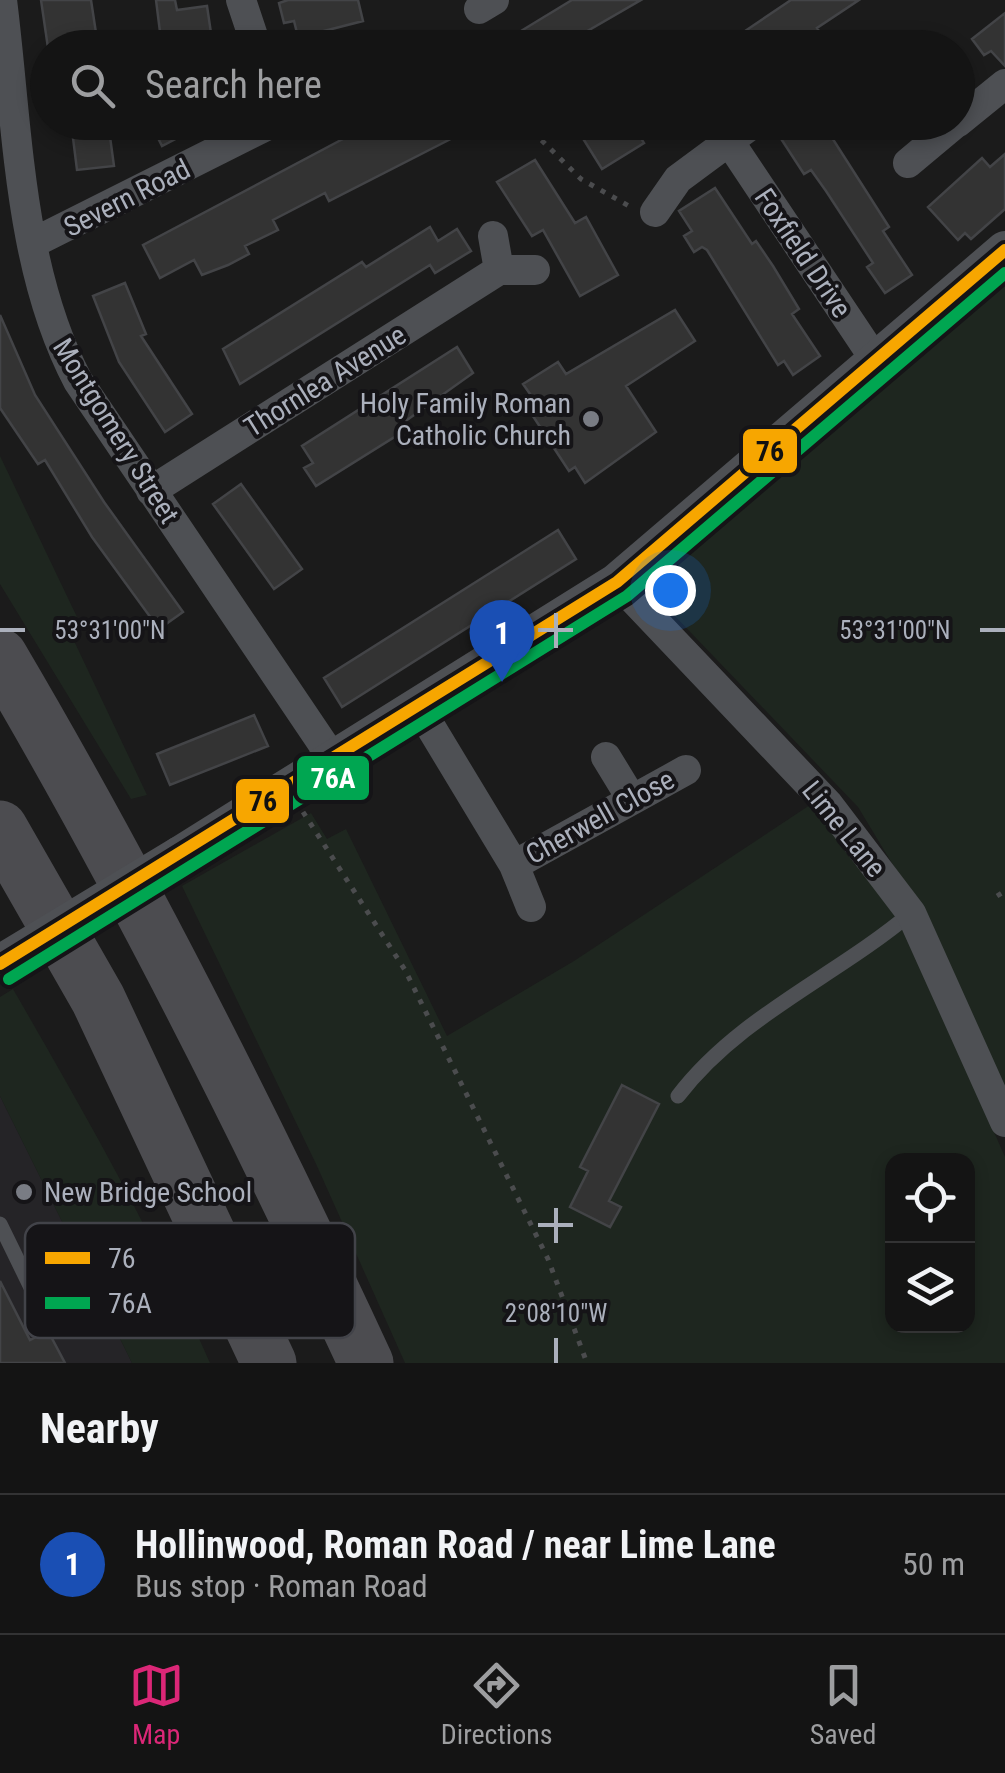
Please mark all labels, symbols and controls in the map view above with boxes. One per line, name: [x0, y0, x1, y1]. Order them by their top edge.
search box: [30, 30, 975, 140]
icon: search: [65, 58, 120, 113]
text: Search here: [145, 63, 322, 107]
street label: Severn Road: [58, 152, 196, 244]
street label: Foxfield Drive: [748, 182, 858, 324]
street label: Thornlea Avenue: [238, 318, 412, 444]
street label: Montgomery Street: [46, 333, 186, 529]
place label: Holy Family Roman Catholic Church: [360, 387, 571, 452]
marker: Holy Family Roman Catholic Church: [580, 408, 602, 430]
line badge: 76: [741, 427, 799, 475]
text: 76: [756, 435, 784, 468]
your location: [645, 565, 696, 616]
pin: 1: [470, 600, 534, 682]
text: 53°31'00"N: [54, 616, 166, 645]
text: 53°31'00"N: [839, 616, 951, 645]
line badge: 76A: [295, 754, 371, 802]
text: 76A: [310, 762, 356, 795]
street label: Cherwell Close: [520, 763, 680, 871]
street label: Lime Lane: [795, 774, 893, 884]
line badge: 76: [234, 777, 291, 825]
text: 76: [249, 785, 277, 818]
map controls: [885, 1153, 975, 1333]
button: locate: [885, 1153, 975, 1243]
place label: New Bridge School: [44, 1176, 252, 1209]
marker: New Bridge School: [13, 1181, 35, 1203]
legend: [25, 1223, 355, 1338]
text: 76: [108, 1242, 136, 1275]
button: layers: [885, 1243, 975, 1333]
text: 76A: [108, 1287, 152, 1320]
text: 2°08'10"W: [505, 1299, 607, 1328]
text: Nearby: [40, 1404, 159, 1453]
text: Hollinwood, Roman Road / near Lime Lane: [135, 1523, 776, 1567]
text: 1: [64, 1545, 81, 1583]
text: 50 m: [902, 1545, 965, 1583]
text: Bus stop · Roman Road: [135, 1567, 428, 1605]
tab: Map: [129, 1658, 184, 1751]
tab: Directions: [441, 1658, 553, 1751]
tab: Saved: [810, 1658, 876, 1751]

